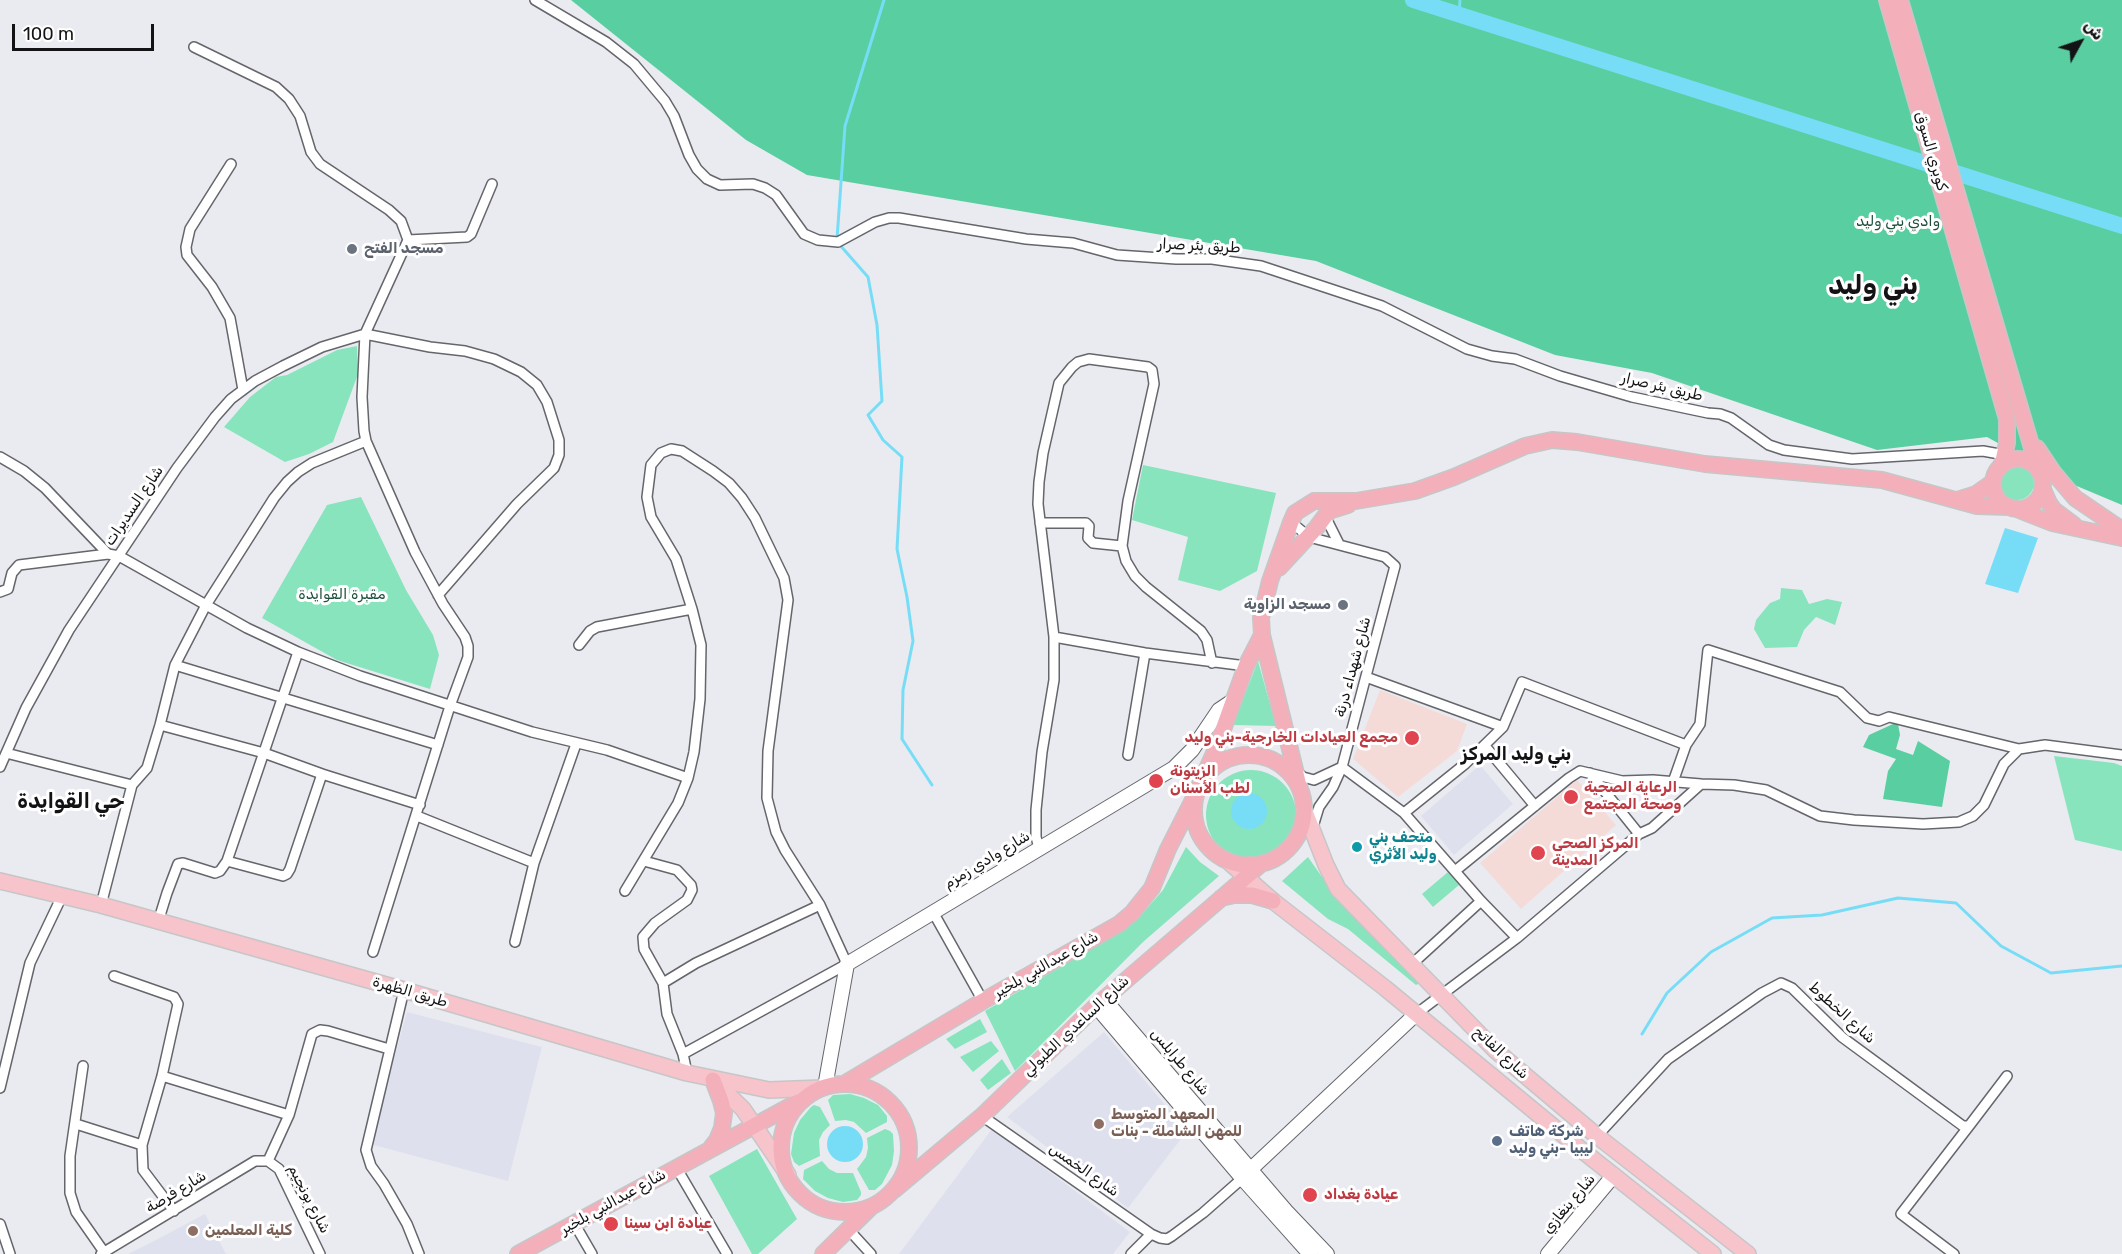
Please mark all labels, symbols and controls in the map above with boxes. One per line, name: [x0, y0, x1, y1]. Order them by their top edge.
scale bar: [15, 12, 158, 50]
north arrow: [2050, 12, 2110, 72]
text: ش: [2080, 16, 2108, 44]
text: 100 m: [23, 23, 74, 45]
street label: كوبري السوق: [1911, 109, 1951, 193]
park label: وادي بني وليد: [1856, 213, 1940, 231]
street label: طريق بئر صرار: [1157, 235, 1241, 257]
place label: مسجد الفتح: [364, 240, 443, 258]
marker: مسجد الفتح: [345, 242, 359, 256]
district label: بني وليد: [1828, 270, 1918, 302]
street label: طريق بئر صرار: [1619, 369, 1705, 405]
street label: شارع السديرات: [101, 463, 167, 549]
park label: مقبرة القوايدة: [298, 586, 386, 604]
place label: مسجد الزاوية: [1244, 596, 1331, 614]
marker: مسجد الزاوية: [1336, 598, 1350, 612]
street label: شارع شهداء درنة: [1331, 615, 1375, 719]
place label: مجمع العيادات الخارجية-بني وليد: [1185, 729, 1398, 747]
marker: مجمع العيادات الخارجية-بني وليد: [1403, 729, 1421, 747]
district label: بني وليد المركز: [1461, 744, 1571, 766]
place label: الزيتونة لطب الأسنان: [1170, 763, 1250, 798]
marker: الزيتونة لطب الأسنان: [1147, 772, 1165, 790]
place label: الرعاية الصحية وصحة المجتمع: [1584, 779, 1681, 814]
marker: الرعاية الصحية وصحة المجتمع: [1562, 788, 1580, 806]
district label: حي القوايدة: [17, 789, 125, 815]
street label: شارع وادي زمزم: [941, 827, 1033, 893]
place label: متحف بني وليد الأثري: [1369, 829, 1437, 864]
place label: المركز الصحي المدينة: [1552, 835, 1639, 870]
marker: متحف بني وليد الأثري: [1350, 840, 1364, 854]
marker: المركز الصحي المدينة: [1529, 844, 1547, 862]
street label: شارع عبدالنبي بلخير: [990, 928, 1102, 1002]
street label: شارع الساعدي الطبولي: [1019, 972, 1133, 1080]
street label: طريق الظهرة: [370, 973, 450, 1011]
street label: شارع الخطوط: [1805, 979, 1879, 1047]
street label: شارع الفاتح: [1470, 1023, 1532, 1083]
street label: شارع طرابلس: [1147, 1025, 1213, 1099]
place label: المعهد المتوسط للمهن الشاملة - بنات: [1111, 1106, 1242, 1141]
marker: المعهد المتوسط للمهن الشاملة - بنات: [1092, 1117, 1106, 1131]
place label: شركة هاتف ليبيا -بني وليد: [1509, 1123, 1594, 1158]
marker: شركة هاتف ليبيا -بني وليد: [1490, 1134, 1504, 1148]
street label: شارع الخمس: [1046, 1139, 1122, 1201]
street label: شارع بونجيم: [284, 1162, 334, 1236]
street label: شارع عبدالنبي بلخير: [557, 1165, 669, 1239]
street label: شارع فرصة: [143, 1167, 209, 1217]
street label: شارع بنغازي: [1539, 1170, 1599, 1238]
marker: عيادة بغداد: [1301, 1186, 1319, 1204]
place label: عيادة بغداد: [1324, 1186, 1398, 1204]
marker: عيادة ابن سينا: [602, 1215, 620, 1233]
place label: عيادة ابن سينا: [624, 1215, 712, 1233]
place label: كلية المعلمين: [205, 1222, 292, 1240]
marker: كلية المعلمين: [186, 1224, 200, 1238]

